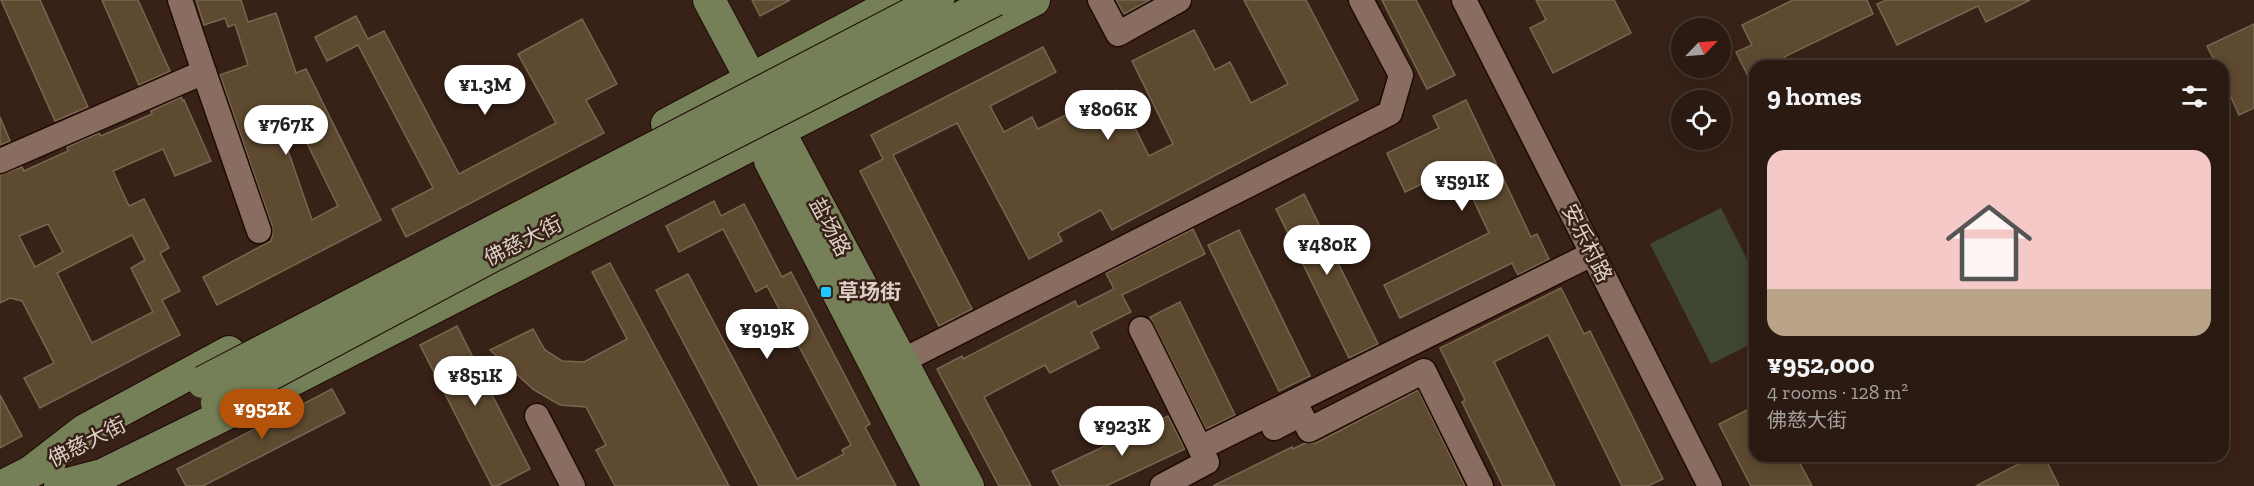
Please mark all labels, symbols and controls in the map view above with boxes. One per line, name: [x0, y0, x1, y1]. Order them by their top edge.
north arrow: [1671, 18, 1731, 78]
map controls: [1671, 18, 1731, 150]
pin: ¥1.3M: [443, 65, 527, 116]
text: ¥1.3M: [458, 72, 512, 96]
text: 9 homes: [1767, 80, 1862, 112]
icon: filters: [2178, 80, 2211, 113]
pin: ¥806K: [1066, 90, 1150, 141]
button: locate: [1671, 90, 1731, 150]
text: ¥806K: [1079, 97, 1137, 121]
pin: ¥767K: [244, 105, 328, 156]
text: ¥767K: [258, 112, 314, 136]
pin: ¥591K: [1420, 161, 1504, 212]
text: ¥591K: [1435, 168, 1489, 192]
icon: home: [1935, 189, 2043, 297]
street label: 盐场路: [805, 193, 856, 260]
street label: 安乐村路: [1557, 200, 1618, 286]
street label: 佛慈大街: [480, 210, 566, 271]
pin: ¥480K: [1285, 225, 1369, 276]
text: ¥480K: [1297, 232, 1357, 256]
place label: 草场街: [838, 279, 901, 304]
marker: 草场街: [819, 285, 833, 299]
pin: ¥919K: [725, 309, 809, 360]
text: ¥919K: [740, 316, 794, 340]
text: ¥952,000: [1767, 348, 1875, 380]
pin: ¥851K: [433, 356, 517, 407]
text: ¥851K: [448, 363, 502, 387]
text: 4 rooms · 128 m²: [1767, 380, 1908, 404]
pin: ¥952K: [220, 389, 304, 440]
text: ¥952K: [233, 396, 291, 420]
pin: ¥923K: [1080, 406, 1164, 457]
text: 佛慈大街: [1767, 408, 1847, 432]
street label: 佛慈大街: [44, 411, 130, 472]
text: ¥923K: [1093, 413, 1151, 437]

